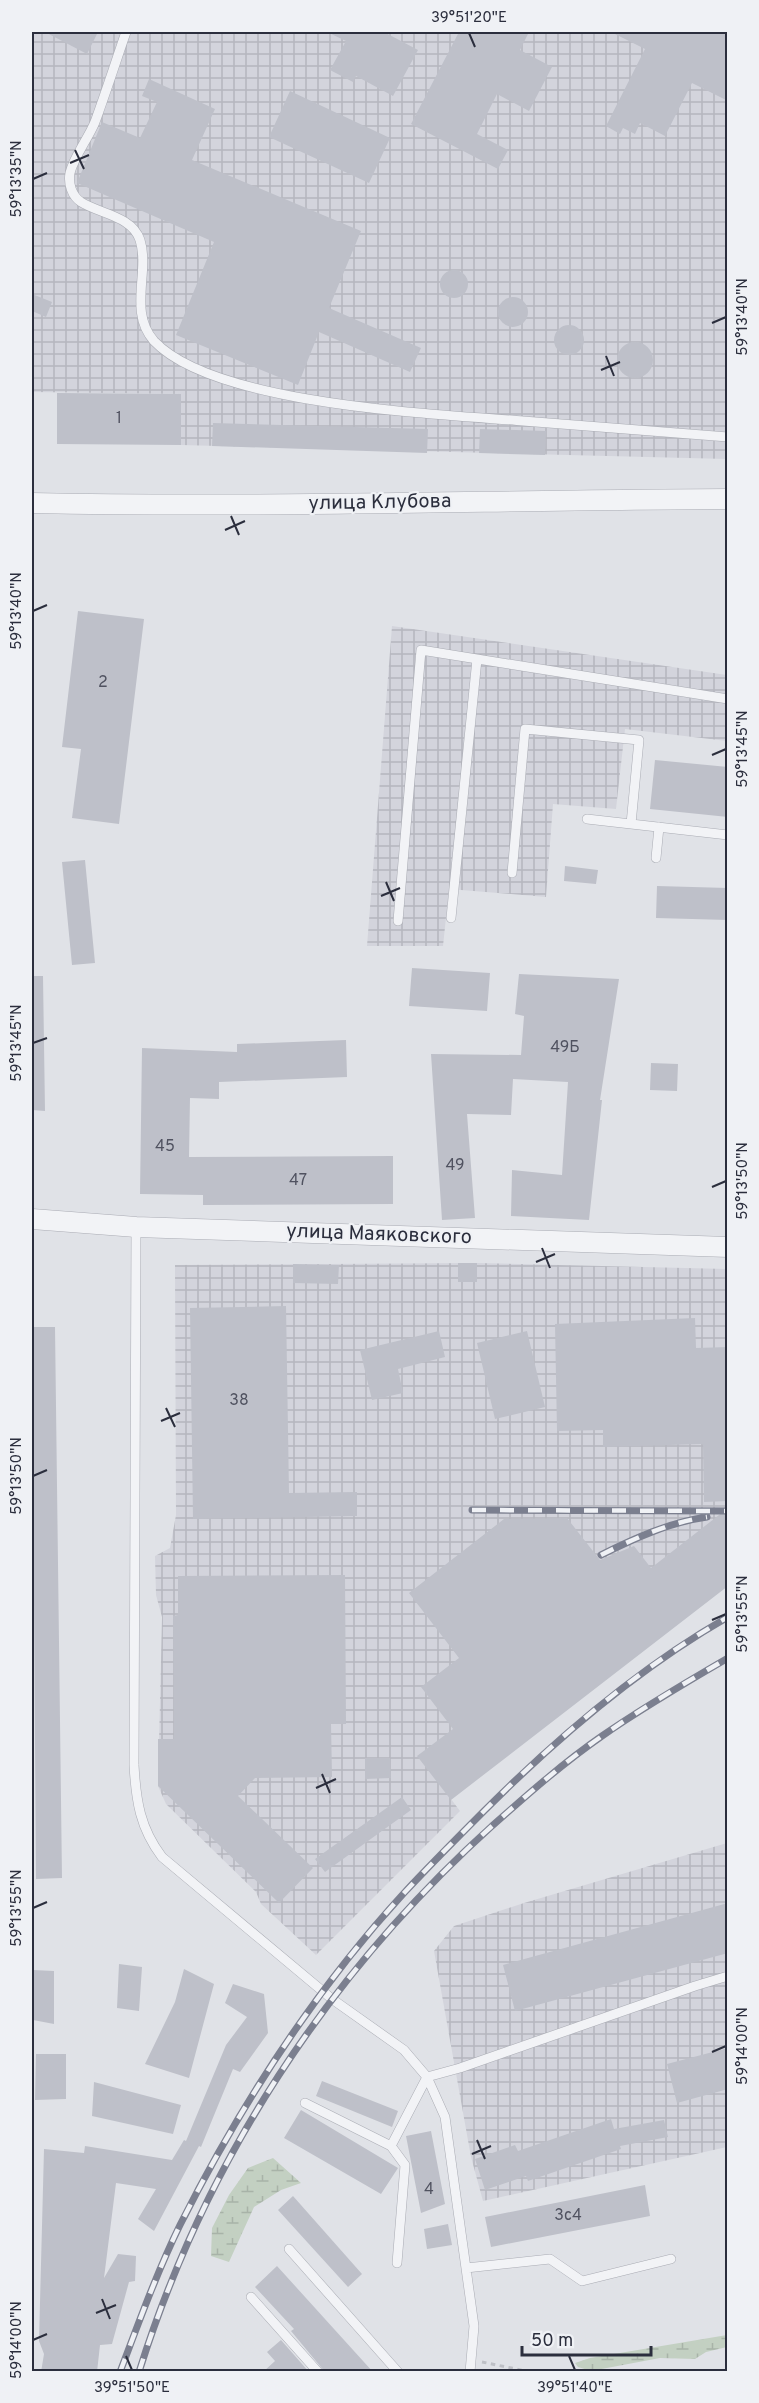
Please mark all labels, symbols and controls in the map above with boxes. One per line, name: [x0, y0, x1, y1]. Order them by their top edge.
text: 39°51'20"E: [431, 9, 507, 28]
text: 59°13'35"N: [8, 140, 27, 218]
text: 59°13'40"N: [734, 278, 753, 356]
house number: 1: [116, 409, 122, 429]
street label: улица Клубова: [308, 489, 452, 517]
text: 59°13'40"N: [8, 572, 27, 650]
house number: 2: [98, 673, 108, 693]
text: 59°13'45"N: [734, 710, 753, 788]
text: 59°13'45"N: [8, 1004, 27, 1082]
house number: 49Б: [550, 1038, 580, 1058]
house number: 45: [155, 1137, 175, 1157]
text: 59°13'50"N: [734, 1142, 753, 1220]
house number: 49: [445, 1156, 465, 1176]
house number: 47: [289, 1171, 307, 1191]
street label: улица Маяковского: [286, 1219, 472, 1251]
house number: 38: [229, 1391, 249, 1411]
text: 59°13'50"N: [8, 1437, 27, 1515]
text: 59°13'55"N: [734, 1575, 753, 1653]
text: 59°13'55"N: [8, 1869, 27, 1947]
text: 59°14'00"N: [734, 2007, 753, 2085]
house number: 4: [424, 2180, 434, 2200]
house number: 3с4: [554, 2206, 582, 2226]
text: 59°14'00"N: [8, 2301, 27, 2379]
scale bar: [522, 2319, 651, 2357]
text: 50 m: [531, 2330, 573, 2353]
text: 39°51'50"E: [94, 2379, 170, 2398]
text: 39°51'40"E: [537, 2379, 613, 2398]

